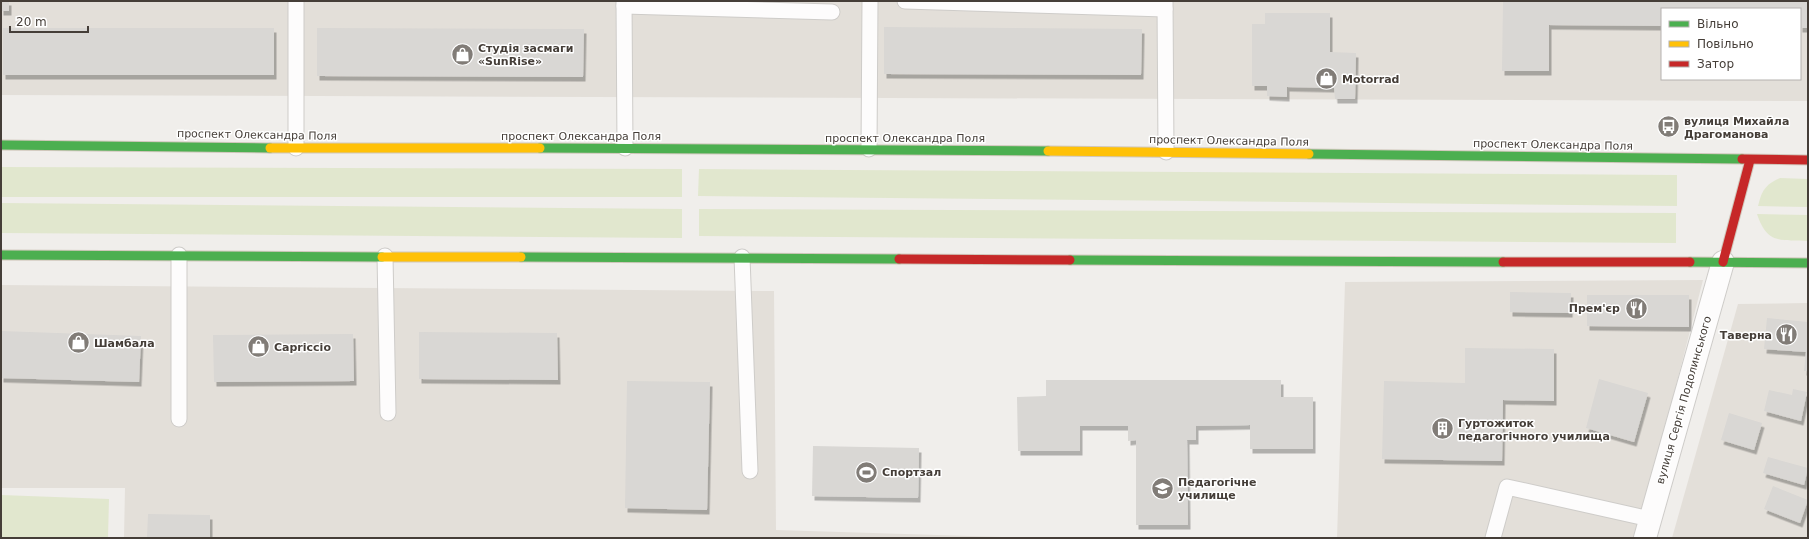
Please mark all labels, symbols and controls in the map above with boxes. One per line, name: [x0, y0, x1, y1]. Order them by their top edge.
scale bar: [10, 8, 88, 34]
legend: [1661, 8, 1801, 80]
text: 20 m: [16, 15, 47, 29]
text: Вільно: [1697, 17, 1739, 31]
text: Повільно: [1697, 37, 1754, 51]
shop icon: Студія засмаги «SunRise»: [449, 41, 475, 67]
place label: Студія засмаги «SunRise»: [478, 42, 573, 68]
text: Затор: [1697, 57, 1734, 71]
shop icon: Motorrad: [1313, 66, 1339, 92]
place label: Motorrad: [1342, 73, 1399, 86]
bus stop icon: вулиця Михайла Драгоманова: [1656, 114, 1682, 140]
place label: вулиця Михайла Драгоманова: [1684, 115, 1789, 141]
street label: проспект Олександра Поля: [177, 127, 337, 143]
street label: проспект Олександра Поля: [501, 130, 661, 143]
street label: проспект Олександра Поля: [825, 132, 985, 145]
street label: проспект Олександра Поля: [1149, 133, 1309, 149]
street label: проспект Олександра Поля: [1473, 137, 1633, 153]
restaurant icon: Прем'єр: [1623, 295, 1649, 321]
place label: Прем'єр: [1569, 302, 1620, 315]
street label: вулиця Сергія Подолинського: [1654, 314, 1714, 486]
restaurant icon: Таверна: [1774, 322, 1800, 348]
place label: Таверна: [1720, 329, 1772, 342]
shop icon: Шамбала: [65, 330, 91, 356]
shop icon: Capriccio: [246, 334, 272, 360]
place label: Шамбала: [94, 337, 155, 350]
place label: Capriccio: [274, 341, 331, 354]
building icon: Гуртожиток педагогічного училища: [1430, 416, 1456, 442]
place label: Гуртожиток педагогічного училища: [1458, 417, 1610, 443]
sports icon: Спортзал: [853, 459, 879, 485]
place label: Спортзал: [882, 466, 941, 479]
school or university icon: Педагогічне училище: [1149, 475, 1175, 501]
place label: Педагогічне училище: [1178, 476, 1256, 502]

